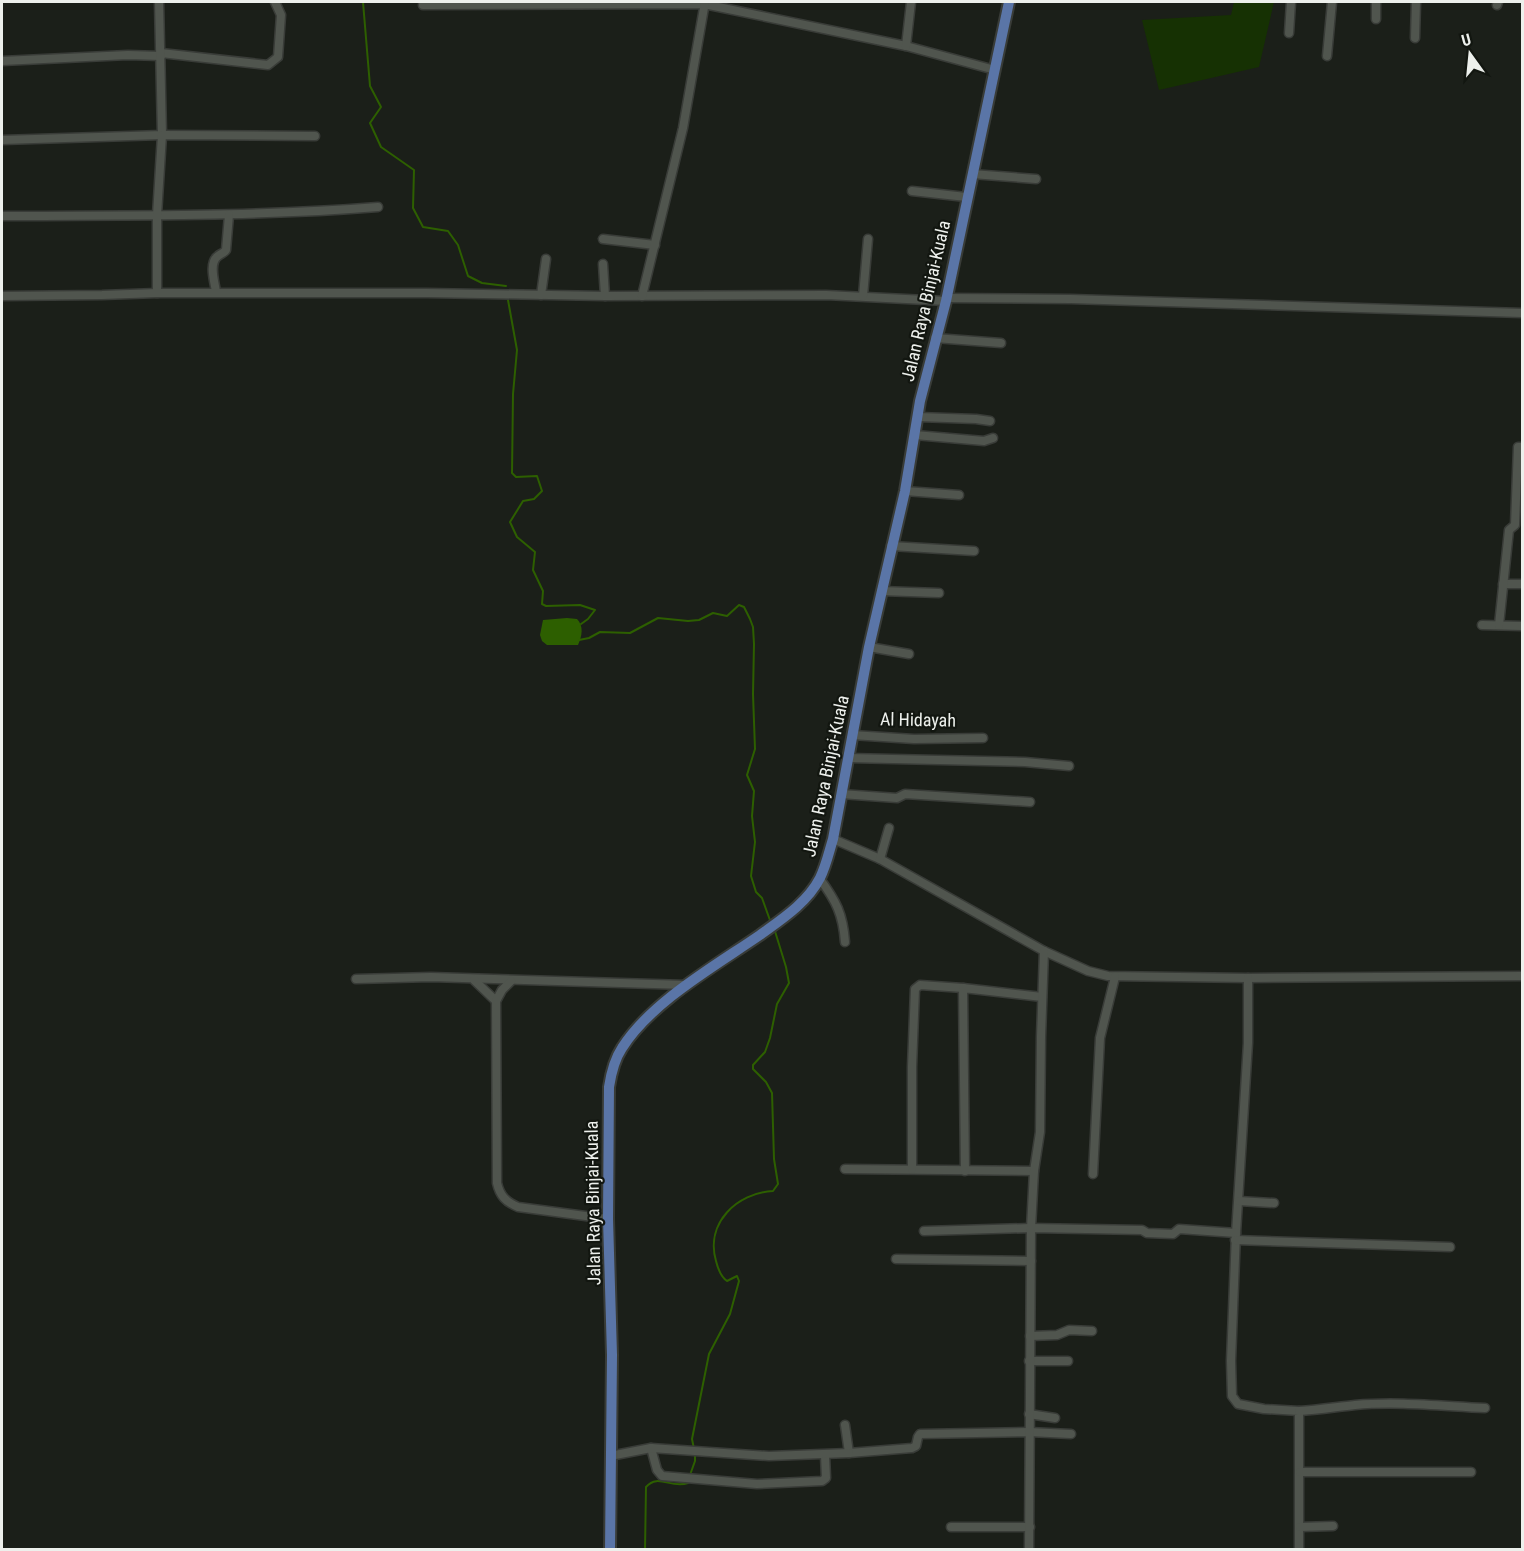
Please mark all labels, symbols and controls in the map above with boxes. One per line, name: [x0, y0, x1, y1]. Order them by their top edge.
north arrow: [1440, 24, 1500, 84]
text: U: [1459, 30, 1473, 50]
street label: Jalan Raya Binjai-Kuala: [897, 218, 954, 383]
street label: Jalan Raya Binjai-Kuala: [798, 693, 853, 859]
street label: Al Hidayah: [880, 708, 956, 731]
street label: Jalan Raya Binjai-Kuala: [581, 1120, 604, 1286]

